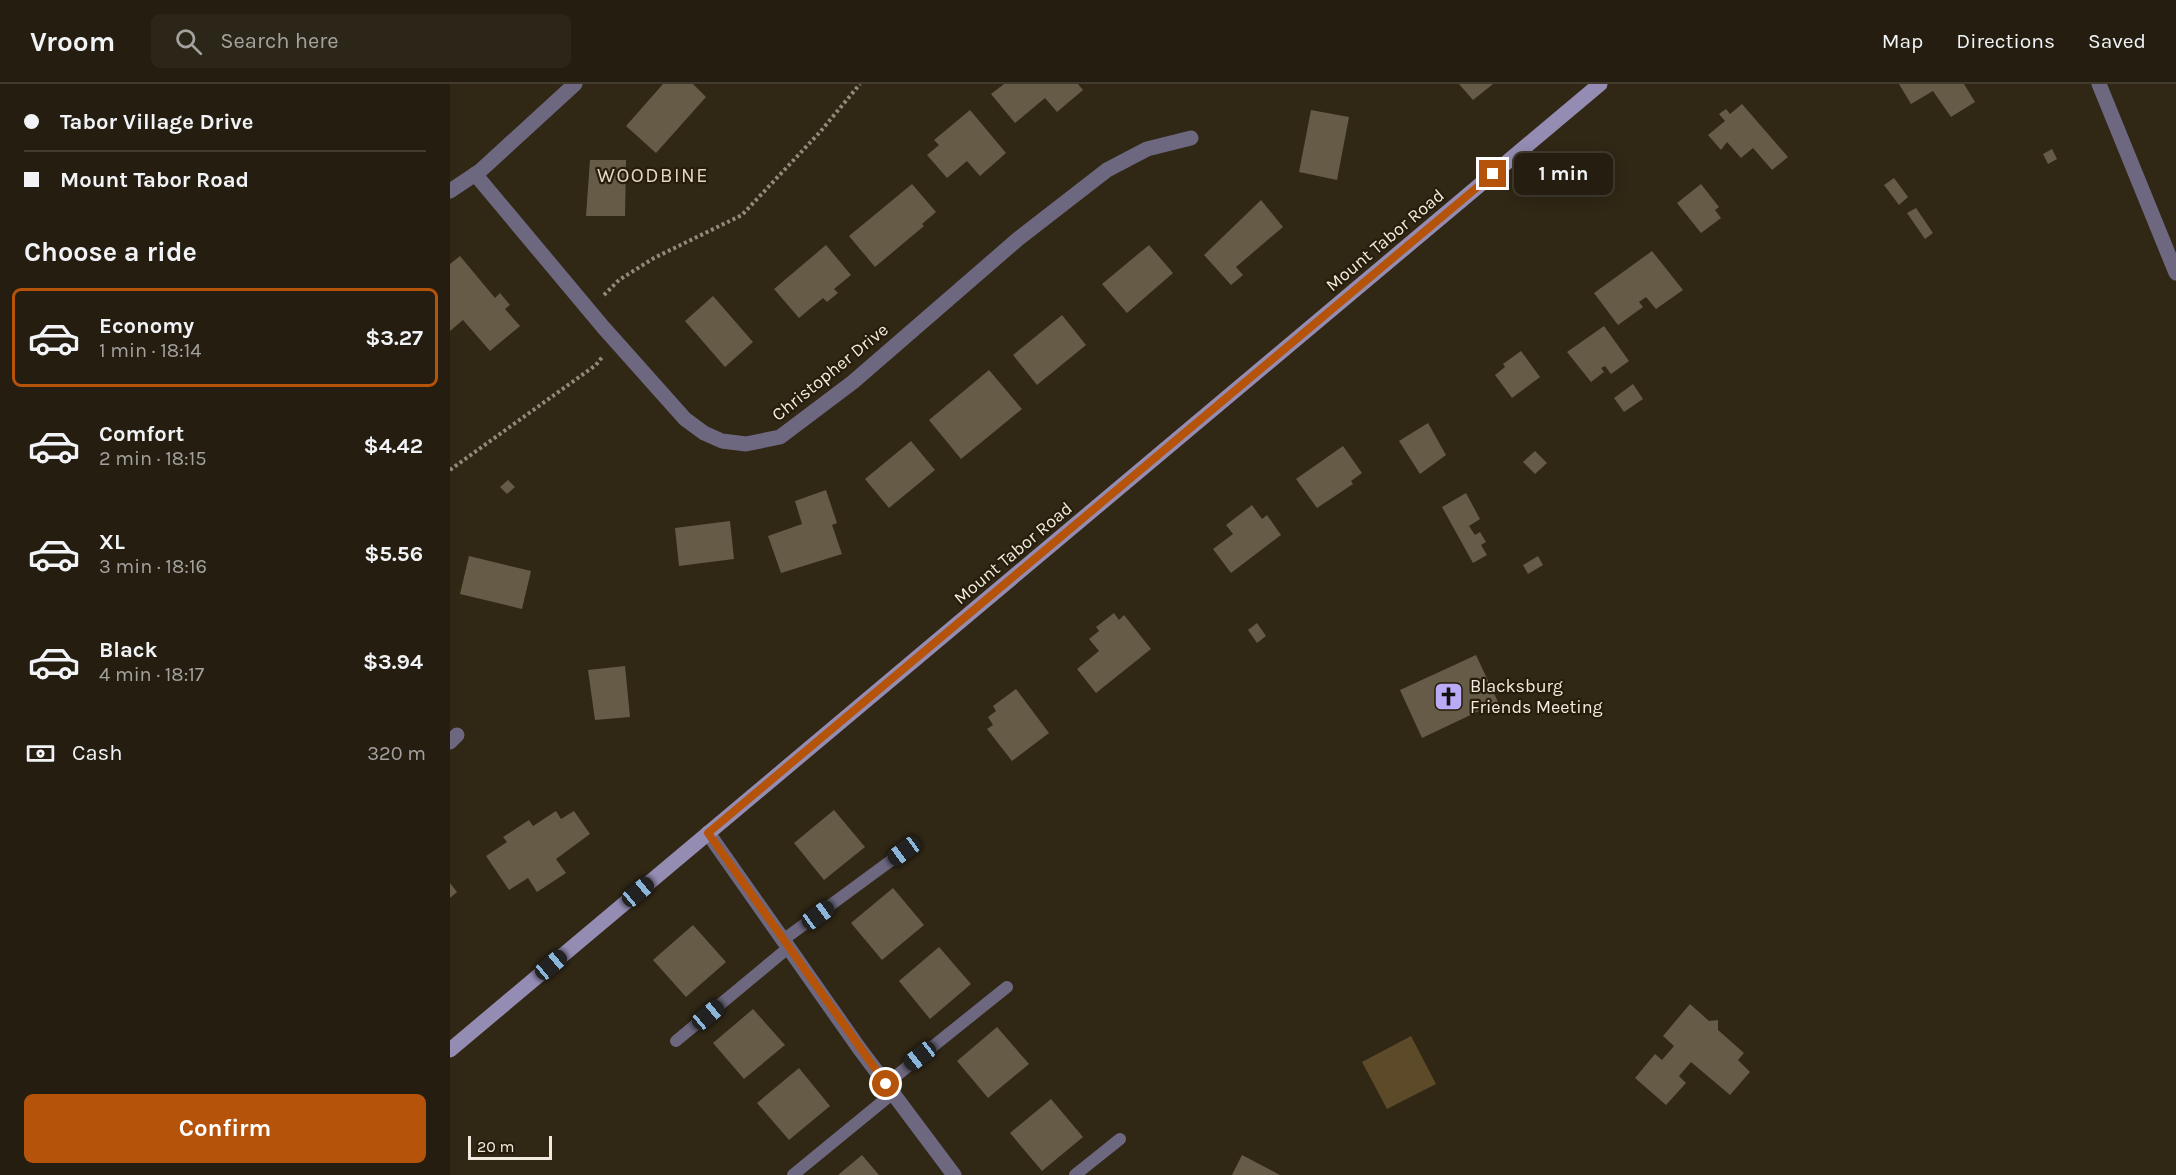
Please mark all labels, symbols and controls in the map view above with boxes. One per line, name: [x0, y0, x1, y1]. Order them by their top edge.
search box: [151, 14, 571, 68]
text: Vroom: [30, 25, 115, 58]
icon: search: [172, 25, 205, 58]
text: Search here: [220, 28, 339, 54]
text: Map: [1882, 29, 1923, 53]
text: Directions: [1956, 29, 2055, 53]
text: Saved: [2088, 29, 2146, 53]
text: Tabor Village Drive: [60, 109, 253, 135]
callout: 1 min: [1514, 153, 1613, 195]
route end: [1479, 160, 1506, 187]
text: 1 min: [1538, 162, 1589, 185]
district label: WOODBINE: [597, 164, 709, 187]
text: Mount Tabor Road: [60, 167, 249, 193]
street label: Mount Tabor Road: [1321, 184, 1449, 296]
text: Choose a ride: [24, 236, 197, 268]
icon: car: [27, 311, 81, 365]
text: Economy: [99, 313, 194, 339]
street label: Christopher Drive: [767, 318, 893, 426]
text: $3.27: [365, 325, 423, 351]
text: 1 min · 18:14: [99, 339, 201, 362]
icon: car: [27, 419, 81, 473]
text: Comfort: [99, 421, 184, 447]
text: $4.42: [364, 433, 423, 459]
text: 2 min · 18:15: [99, 447, 207, 470]
street label: Mount Tabor Road: [949, 497, 1077, 609]
icon: car: [27, 527, 81, 581]
text: XL: [99, 529, 125, 555]
text: $5.56: [364, 541, 423, 567]
text: 3 min · 18:16: [99, 555, 207, 578]
icon: car: [27, 635, 81, 689]
text: Black: [99, 637, 158, 663]
text: $3.94: [363, 649, 423, 675]
text: 4 min · 18:17: [99, 663, 204, 686]
place label: Blacksburg Friends Meeting: [1470, 675, 1603, 718]
church icon: Blacksburg Friends Meeting: [1433, 680, 1465, 712]
icon: cash: [24, 737, 57, 770]
text: Cash: [72, 740, 122, 766]
text: 320 m: [367, 742, 426, 765]
car: [884, 833, 924, 869]
car: [618, 874, 658, 910]
car: [798, 897, 838, 933]
car: [531, 947, 571, 983]
car: [688, 997, 728, 1033]
car: [900, 1038, 940, 1074]
route start: [872, 1070, 899, 1097]
button: Confirm: [24, 1094, 426, 1163]
scale bar: [468, 1133, 552, 1160]
text: 20 m: [477, 1137, 515, 1156]

